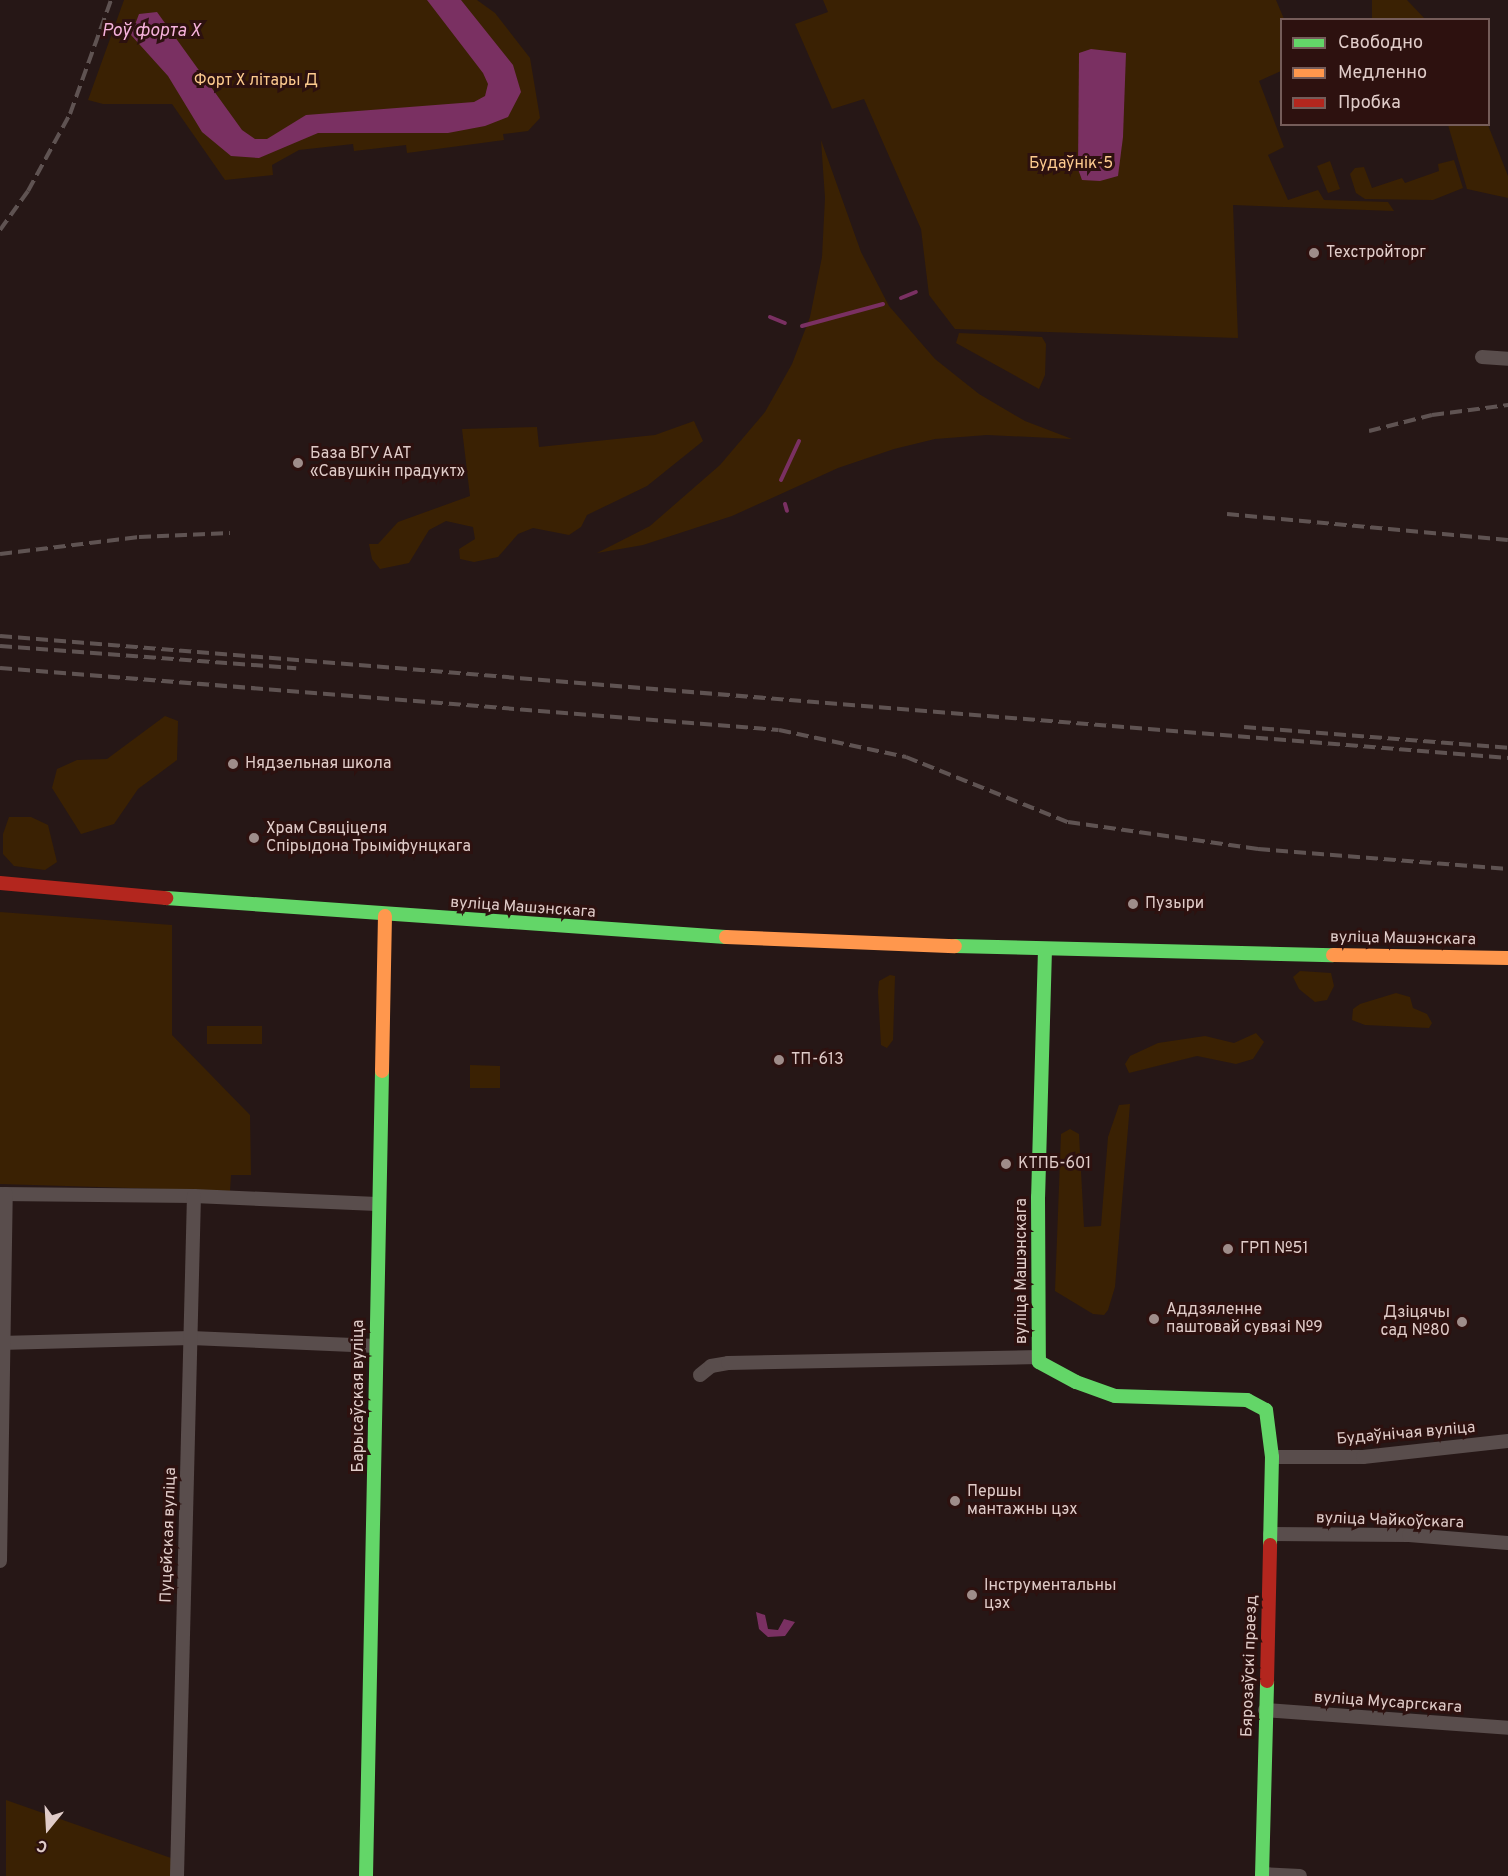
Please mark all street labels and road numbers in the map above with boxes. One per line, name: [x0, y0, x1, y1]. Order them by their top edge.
street label: вуліца Машэнскага: [450, 893, 596, 923]
street label: вуліца Машэнскага: [1330, 928, 1476, 950]
street label: вуліца Машэнскага: [1012, 1198, 1032, 1344]
street label: Барысаўская вуліца: [349, 1319, 369, 1473]
street label: Будаўнічая вуліца: [1336, 1418, 1476, 1450]
street label: Пуцейская вуліца: [157, 1467, 181, 1603]
street label: вуліца Чайкоўскага: [1315, 1509, 1465, 1533]
street label: Бярозаўскі праезд: [1238, 1595, 1262, 1737]
street label: вуліца Мусаргскага: [1313, 1688, 1463, 1718]

